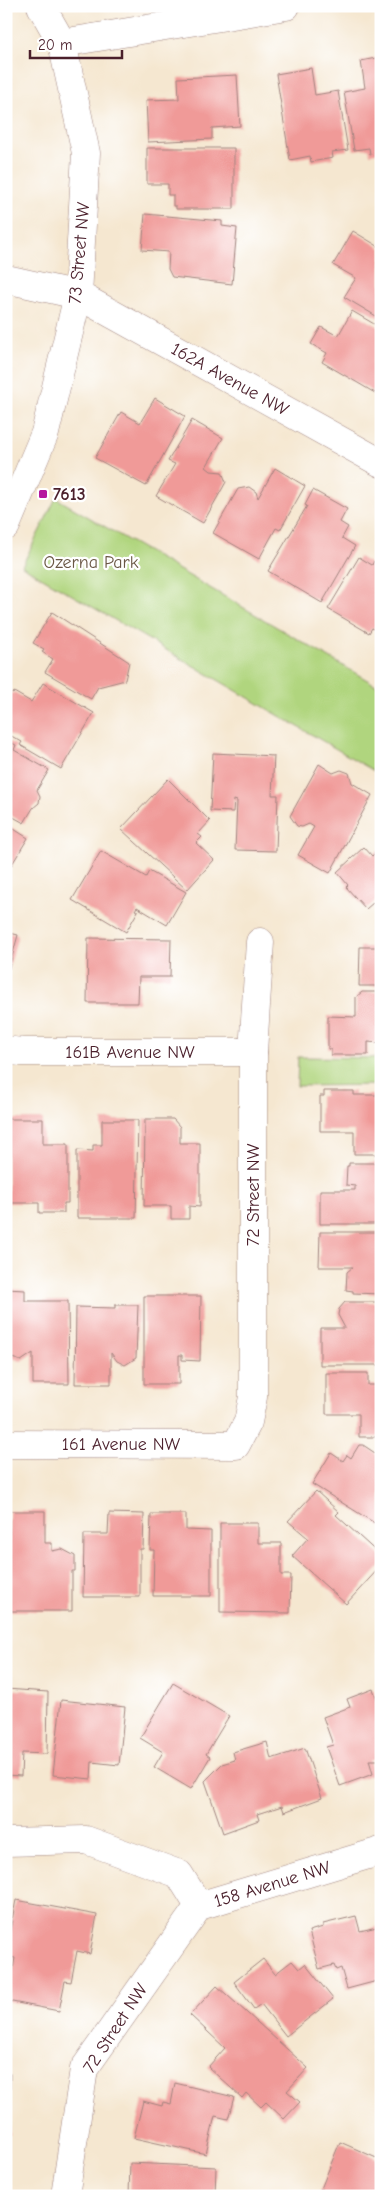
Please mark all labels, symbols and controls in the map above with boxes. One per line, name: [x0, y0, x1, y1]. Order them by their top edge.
scale bar: [30, 28, 122, 60]
text: 20 m: [38, 36, 72, 54]
street label: 73 Street NW: [65, 201, 94, 305]
street label: 162A Avenue NW: [167, 338, 292, 421]
place label: 7613: [53, 484, 86, 505]
marker: 7613: [37, 488, 49, 500]
park label: Ozerna Park: [44, 552, 139, 573]
street label: 161B Avenue NW: [65, 1042, 195, 1063]
street label: 72 Street NW: [243, 1143, 264, 1246]
street label: 161 Avenue NW: [62, 1434, 181, 1455]
street label: 158 Avenue NW: [211, 1857, 333, 1912]
street label: 72 Street NW: [79, 1979, 152, 2077]

